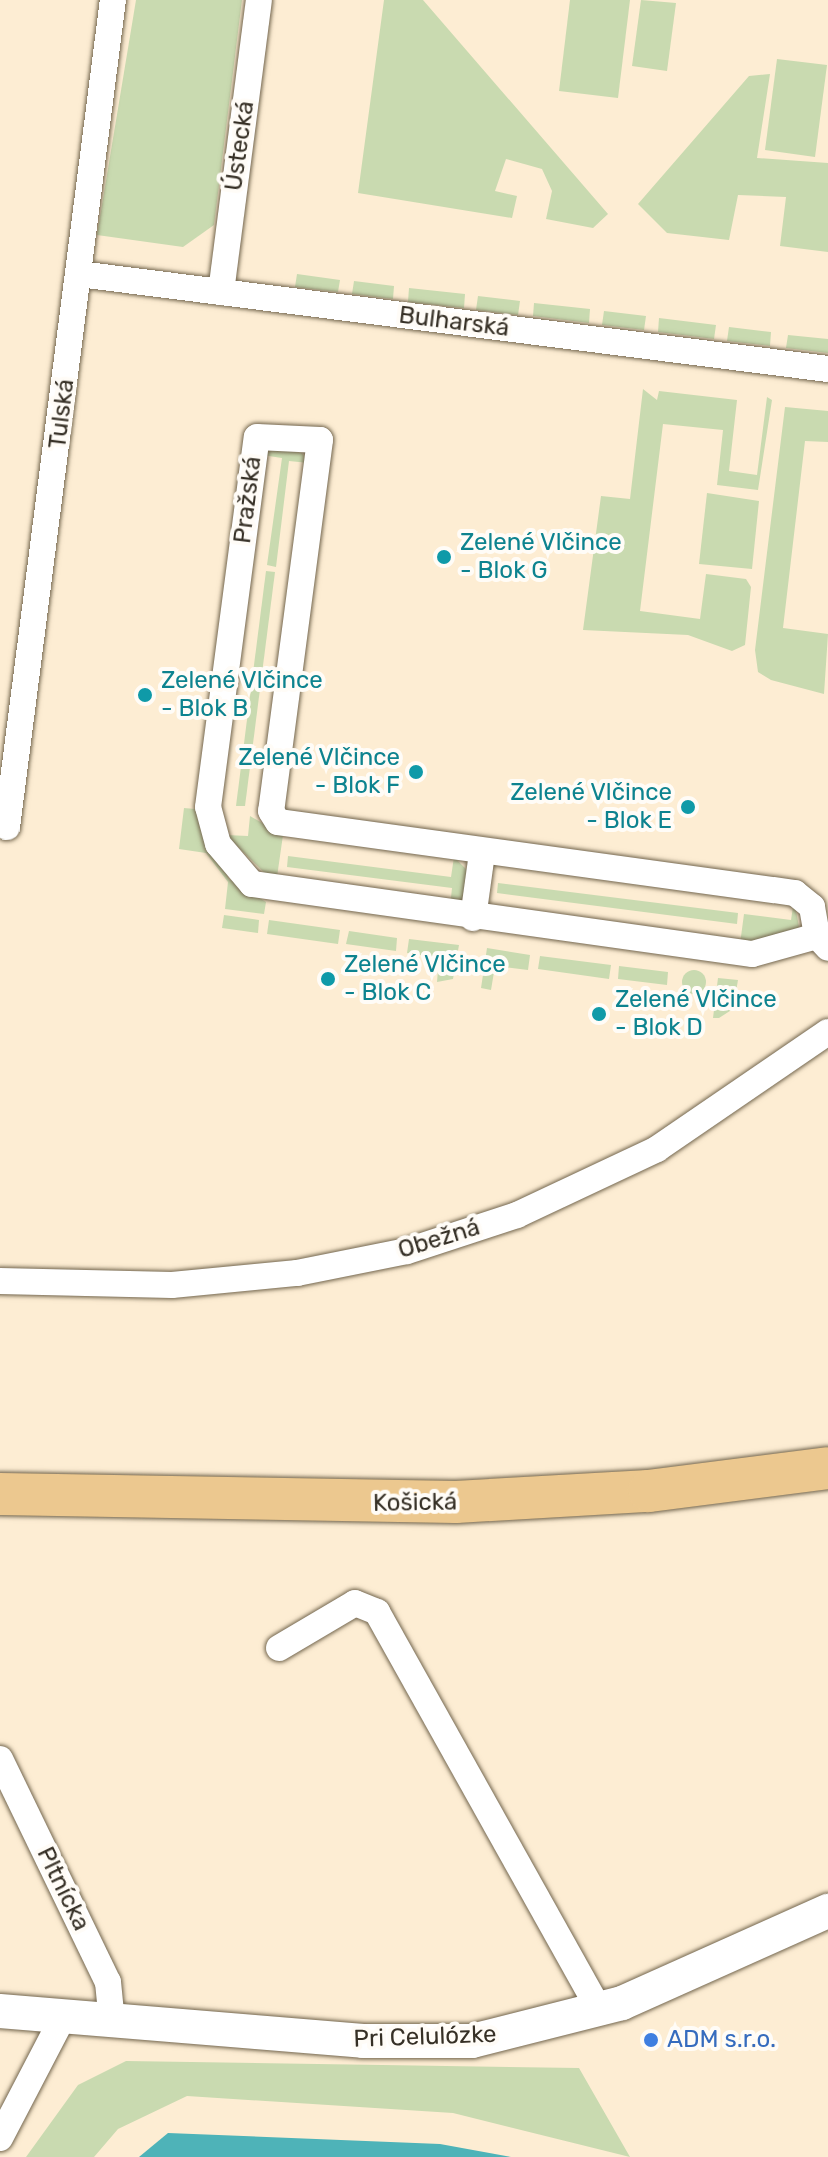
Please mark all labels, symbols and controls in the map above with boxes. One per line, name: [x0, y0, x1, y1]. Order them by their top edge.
street label: Ústecká: [219, 99, 261, 193]
street label: Bulharská: [397, 301, 511, 343]
street label: Tulská: [43, 378, 81, 450]
street label: Pražská: [228, 455, 268, 545]
place label: Zelené Vlčince - Blok G: [460, 529, 622, 585]
marker: Zelené Vlčince - Blok G: [435, 548, 453, 566]
place label: Zelené Vlčince - Blok B: [161, 667, 323, 723]
marker: Zelené Vlčince - Blok B: [136, 686, 154, 704]
place label: Zelené Vlčince - Blok F: [238, 744, 400, 800]
marker: Zelené Vlčince - Blok F: [407, 763, 425, 781]
place label: Zelené Vlčince - Blok E: [510, 779, 672, 835]
marker: Zelené Vlčince - Blok E: [679, 798, 697, 816]
place label: Zelené Vlčince - Blok C: [344, 951, 506, 1007]
marker: Zelené Vlčince - Blok C: [319, 970, 337, 988]
place label: Zelené Vlčince - Blok D: [615, 986, 777, 1042]
marker: Zelené Vlčince - Blok D: [590, 1005, 608, 1023]
street label: Obežná: [395, 1213, 483, 1265]
street label: Košická: [373, 1488, 457, 1518]
street label: Pltnícka: [30, 1842, 96, 1936]
street label: Pri Celulózke: [353, 2020, 497, 2054]
place label: ADM s.r.o.: [667, 2026, 776, 2054]
marker: ADM s.r.o.: [642, 2031, 660, 2049]

